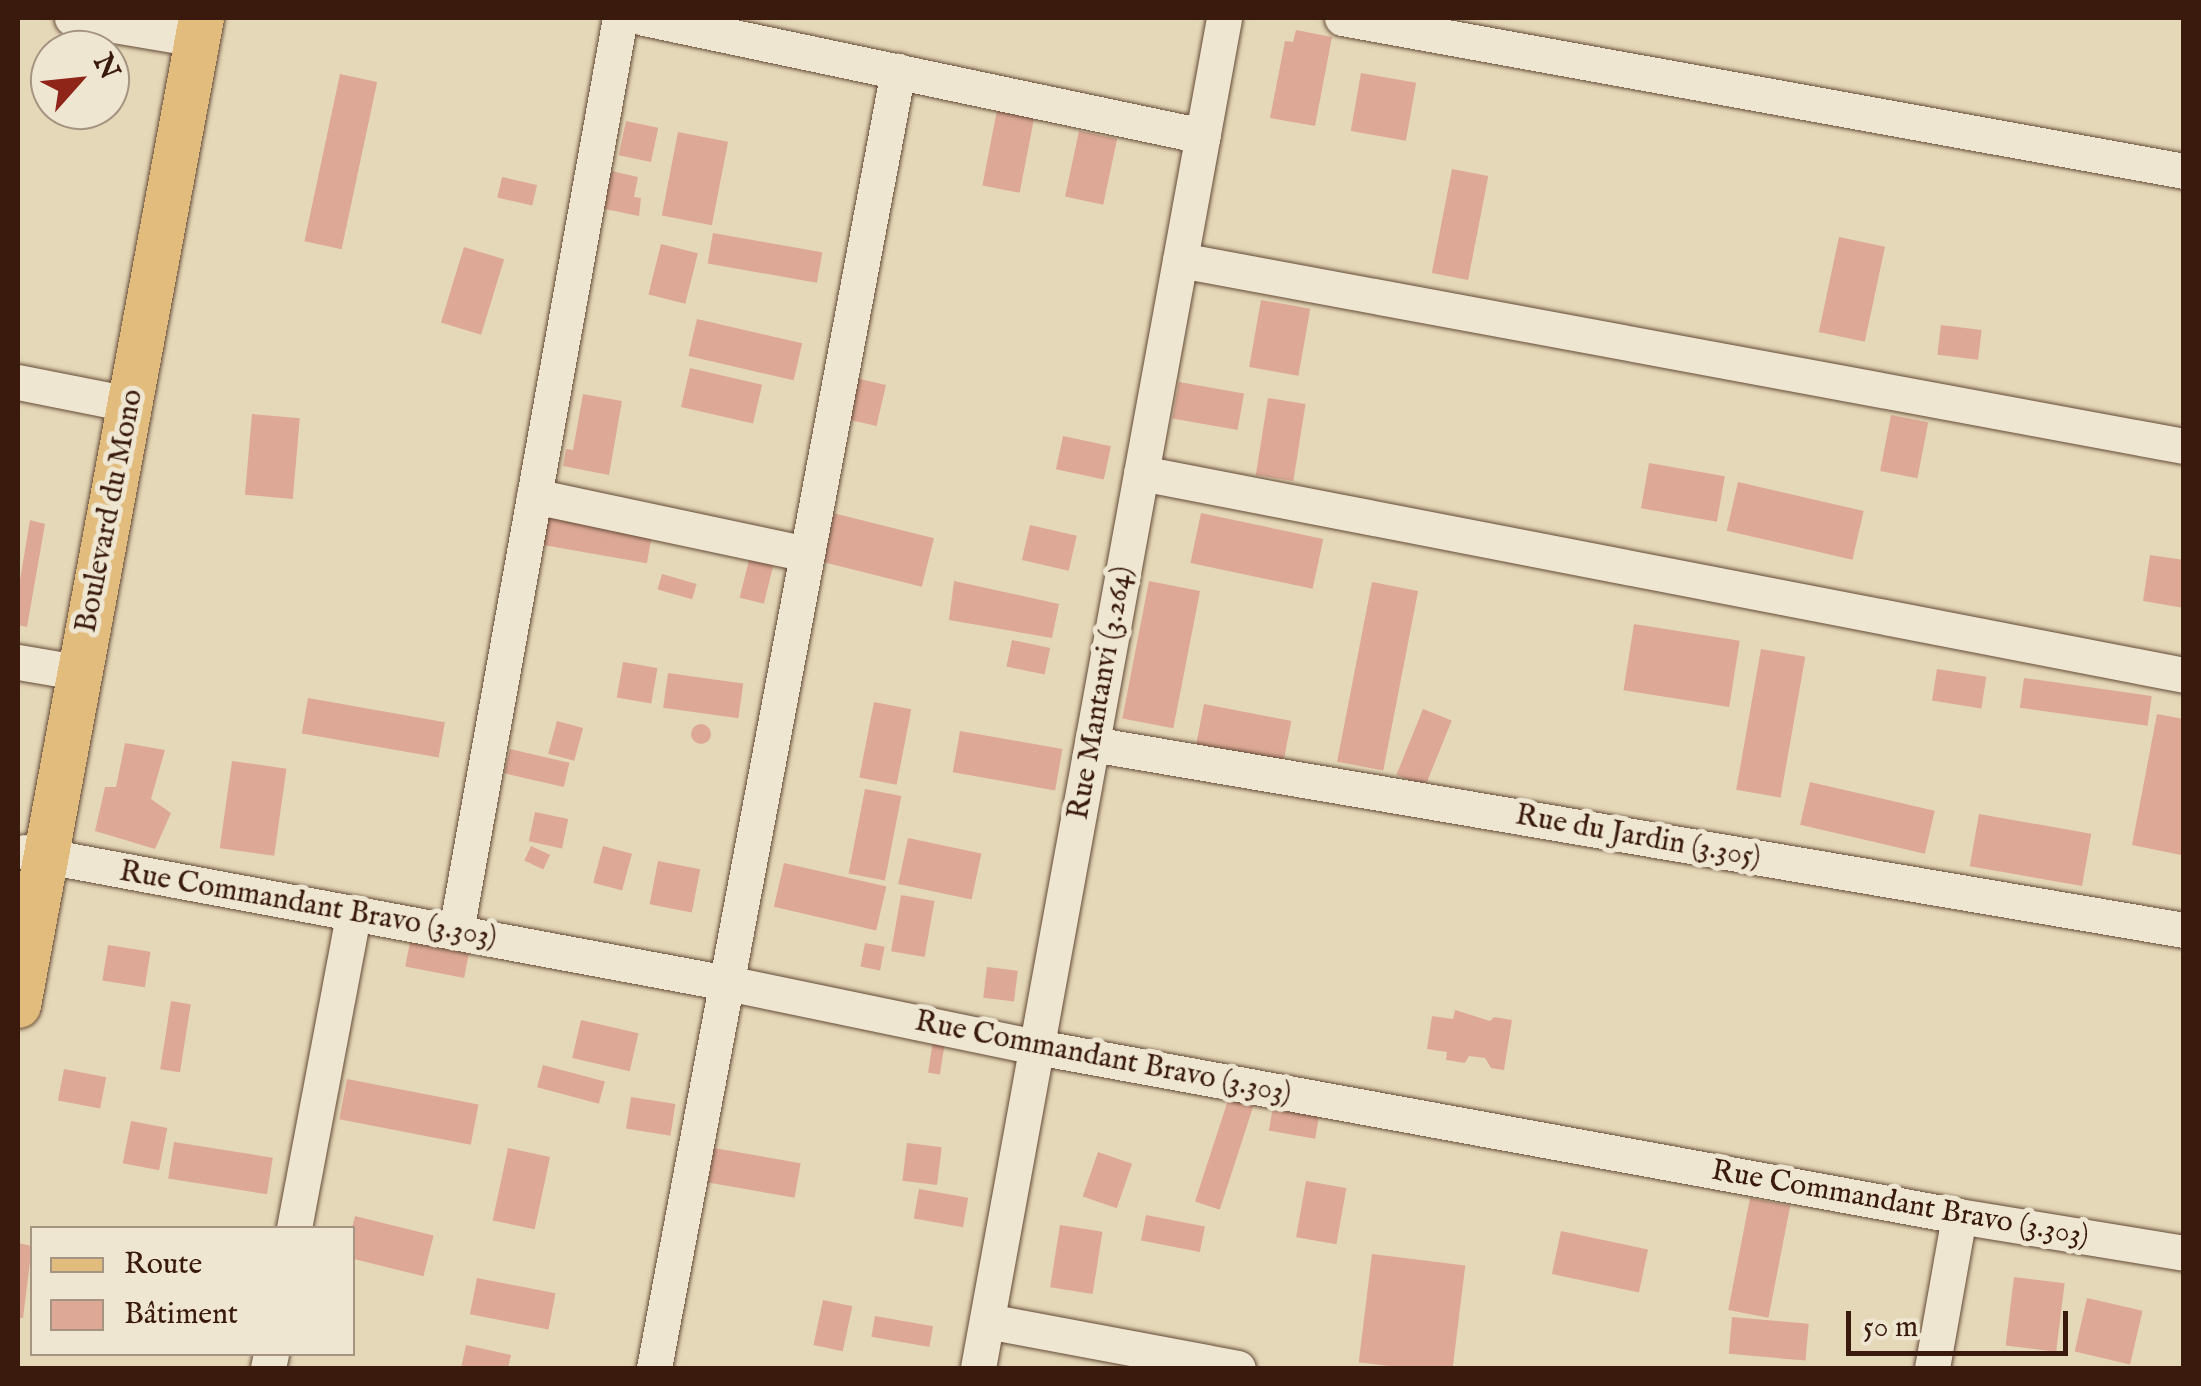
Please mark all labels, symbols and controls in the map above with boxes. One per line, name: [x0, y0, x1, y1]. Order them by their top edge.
north arrow: [30, 30, 130, 130]
text: N: [84, 48, 126, 86]
street label: Boulevard du Mono: [69, 386, 151, 636]
street label: Rue Mantanvi (3.264): [1061, 563, 1141, 823]
street label: Rue du Jardin (3.305): [1513, 798, 1763, 876]
street label: Rue Commandant Bravo (3.303): [117, 854, 499, 956]
street label: Rue Commandant Bravo (3.303): [912, 1004, 1294, 1112]
street label: Rue Commandant Bravo (3.303): [1709, 1153, 2091, 1255]
legend: [30, 1226, 355, 1356]
text: Route: [124, 1246, 202, 1284]
scale bar: [1851, 1291, 2074, 1353]
text: Bâtiment: [124, 1296, 238, 1334]
text: 50 m: [1863, 1309, 1918, 1347]

